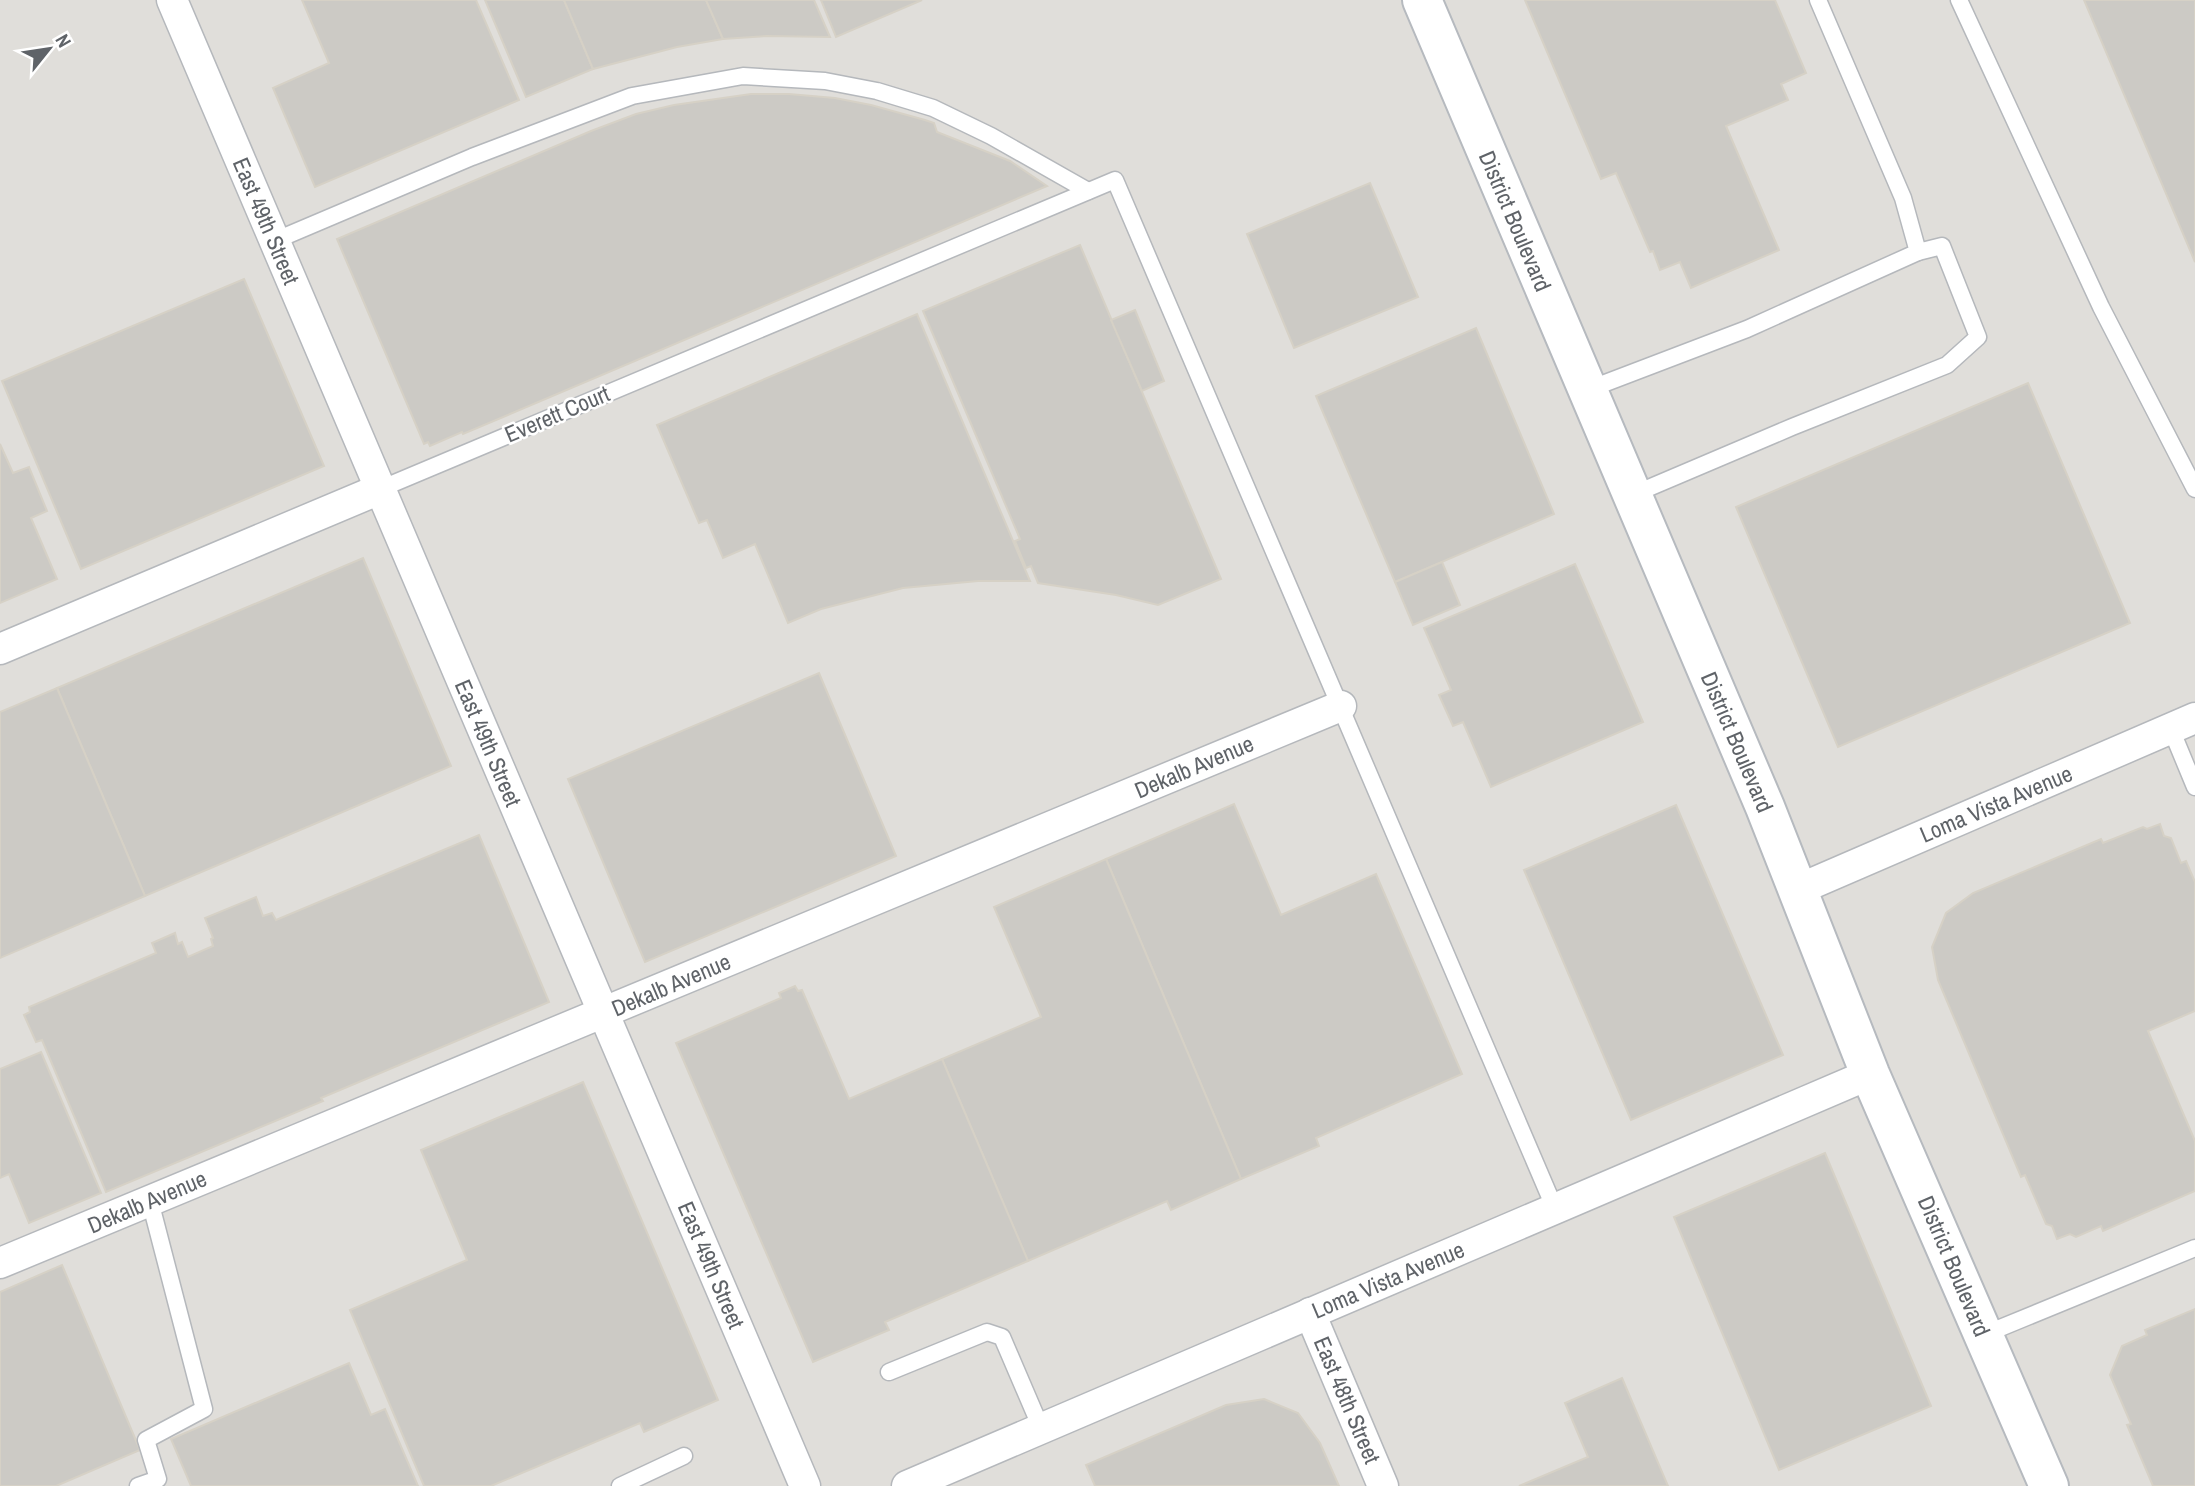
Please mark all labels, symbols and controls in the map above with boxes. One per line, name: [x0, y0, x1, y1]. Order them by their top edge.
north arrow: [14, 14, 84, 84]
text: N: [50, 29, 78, 52]
street label: District Boulevard: [1472, 146, 1559, 296]
street label: East 49th Street: [226, 152, 307, 289]
street label: Everett Court: [500, 378, 614, 450]
street label: District Boulevard: [1694, 667, 1781, 817]
street label: East 49th Street: [448, 674, 529, 811]
street label: Dekalb Avenue: [1130, 728, 1258, 806]
street label: Loma Vista Avenue: [1915, 757, 2077, 850]
street label: Dekalb Avenue: [607, 946, 735, 1024]
street label: Dekalb Avenue: [83, 1163, 211, 1241]
street label: District Boulevard: [1911, 1191, 1998, 1341]
street label: East 49th Street: [671, 1196, 752, 1333]
street label: Loma Vista Avenue: [1307, 1233, 1469, 1326]
street label: East 48th Street: [1307, 1331, 1388, 1468]

